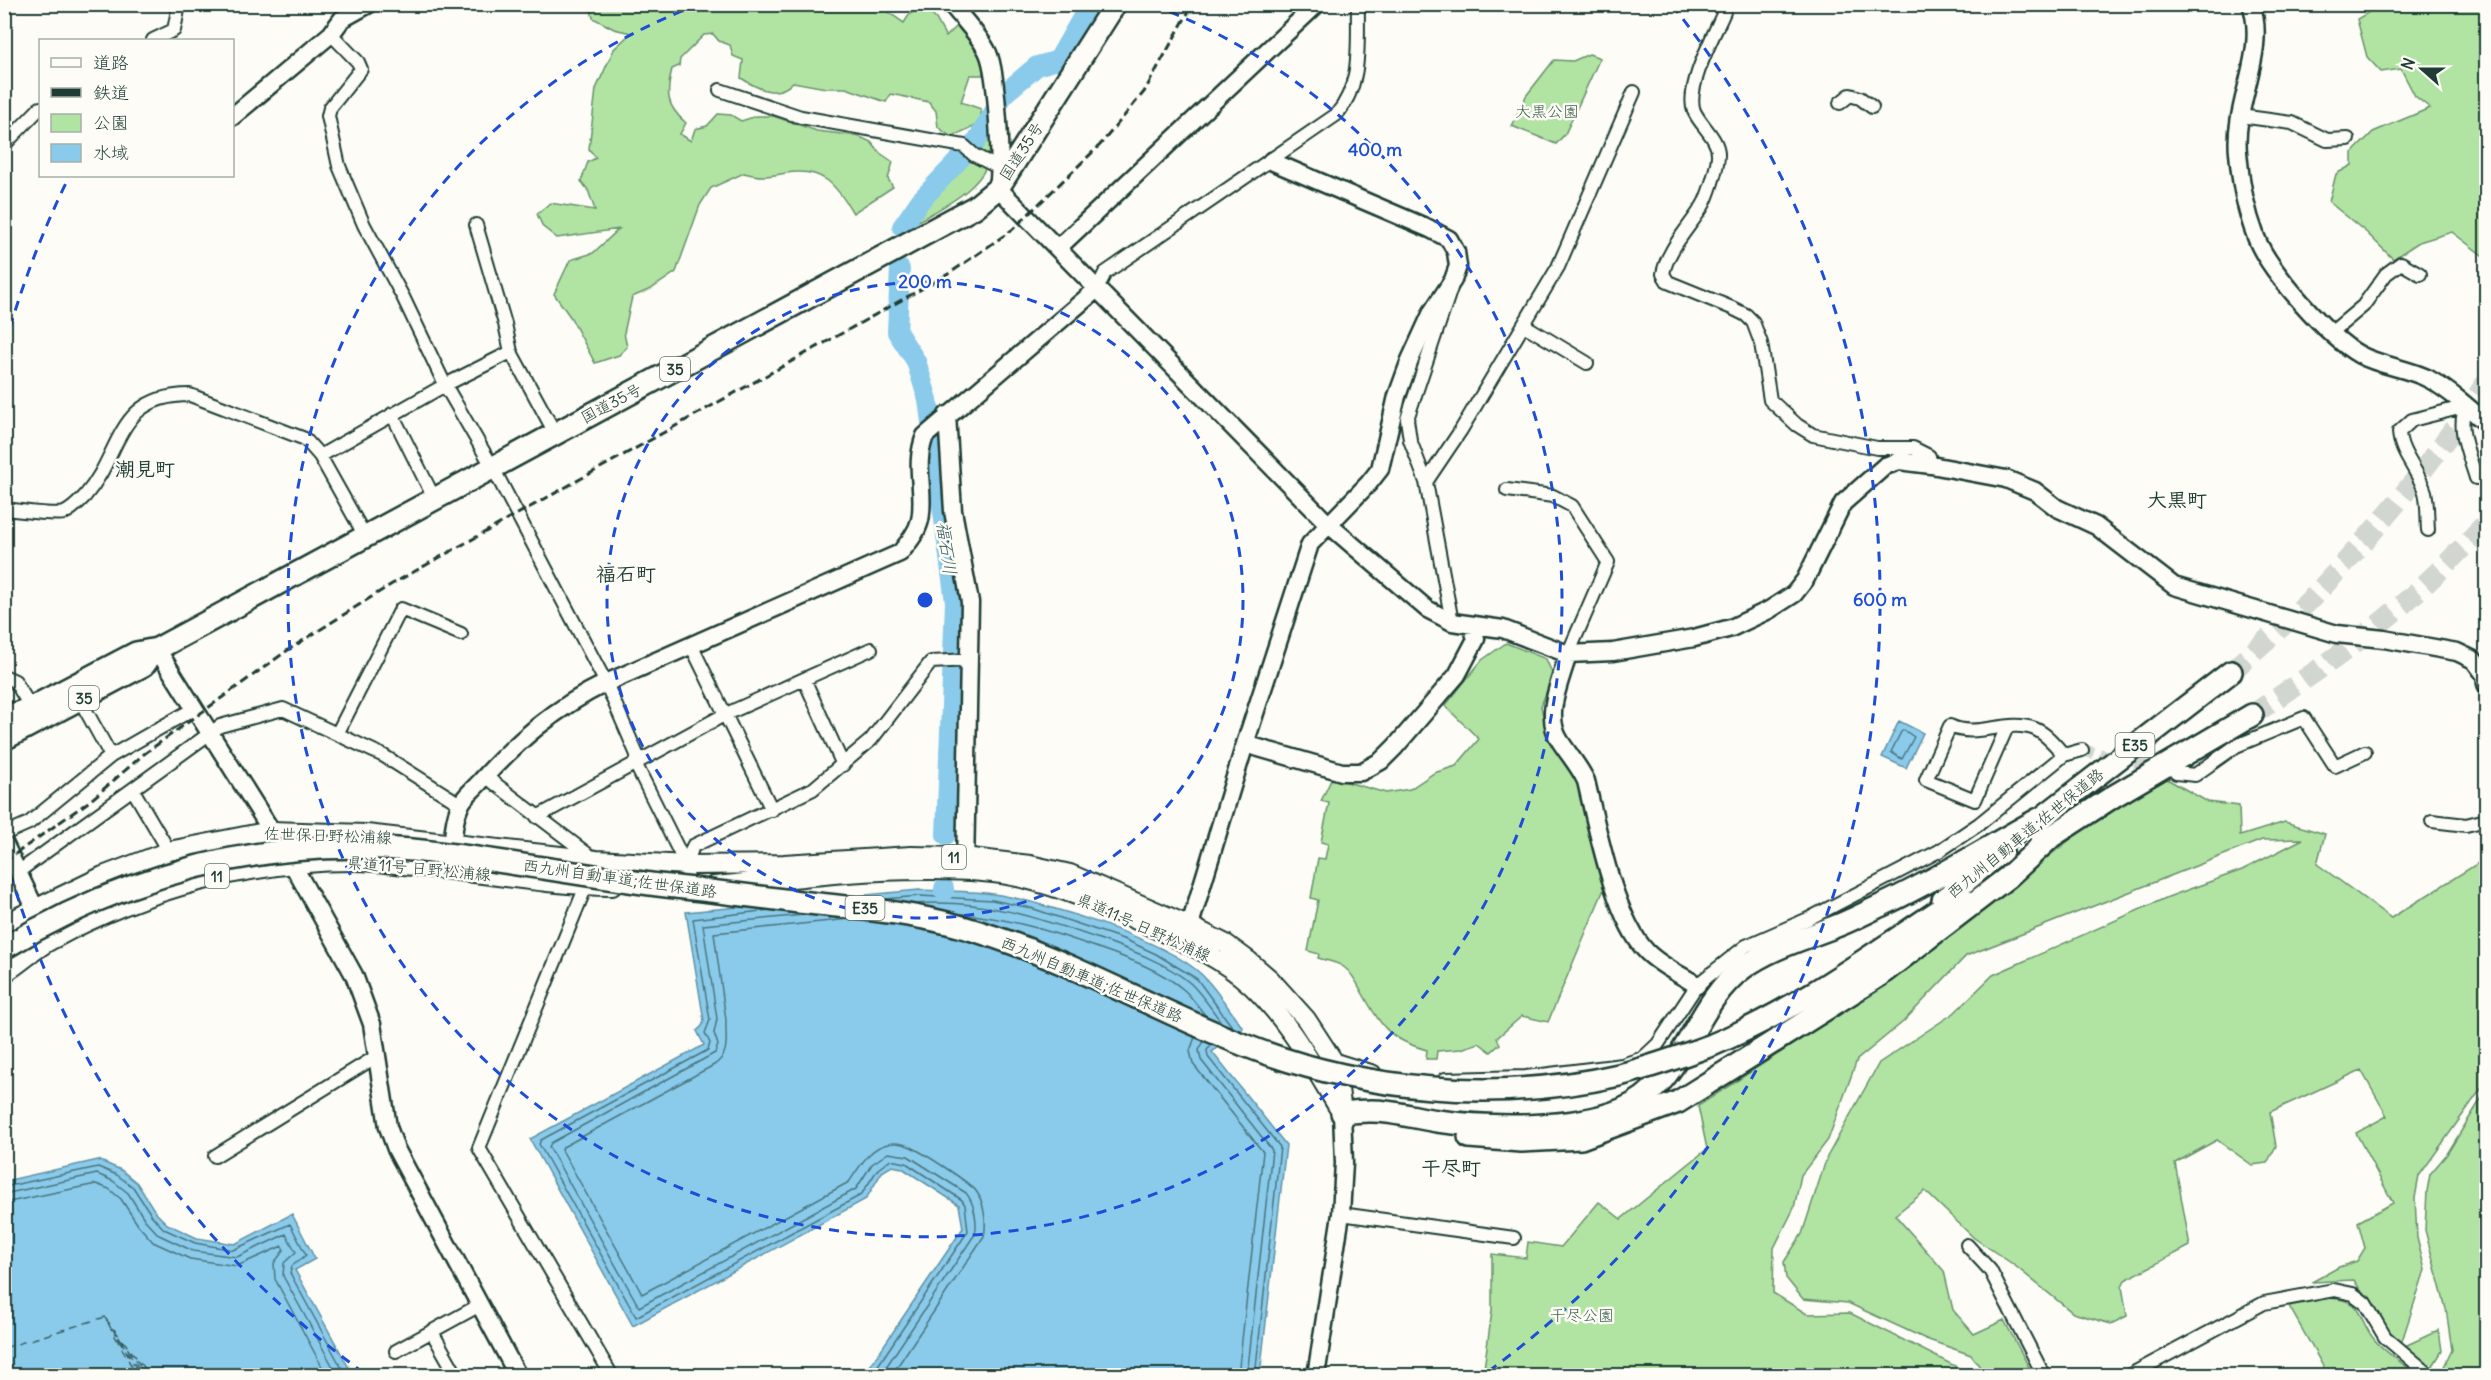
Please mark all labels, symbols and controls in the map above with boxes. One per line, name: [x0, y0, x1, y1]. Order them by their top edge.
legend: [39, 39, 234, 177]
north arrow: [2392, 39, 2452, 99]
text: 道路: [93, 51, 129, 74]
text: N: [2397, 55, 2419, 72]
text: 鉄道: [93, 81, 129, 104]
park label: 大黒公園: [1515, 101, 1579, 121]
text: 公園: [93, 111, 129, 134]
street label: 国道35号: [995, 118, 1047, 184]
text: 400 m: [1348, 138, 1402, 161]
text: 水域: [93, 141, 129, 164]
text: 200 m: [898, 270, 952, 293]
road number: 35: [660, 357, 690, 381]
street label: 国道35号: [577, 379, 645, 427]
district label: 潮見町: [115, 456, 175, 481]
district label: 大黒町: [2147, 487, 2207, 512]
water label: 福石川: [932, 520, 962, 576]
district label: 福石町: [596, 561, 656, 586]
text: 600 m: [1853, 588, 1907, 611]
centre of rings: [915, 590, 935, 610]
road number: 35: [69, 686, 99, 710]
road number: E35: [2116, 733, 2154, 757]
street label: 西九州自動車道;佐世保道路: [1943, 764, 2107, 902]
street label: 佐世保日野松浦線: [264, 823, 392, 847]
road number: 11: [942, 845, 966, 869]
street label: 県道11号 日野松浦線: [346, 852, 492, 884]
street label: 西九州自動車道;佐世保道路: [522, 854, 718, 902]
road number: 11: [205, 864, 229, 888]
street label: 県道11号 日野松浦線: [1074, 888, 1214, 966]
road number: E35: [846, 896, 884, 920]
street label: 西九州自動車道;佐世保道路: [998, 932, 1186, 1026]
district label: 干尽町: [1421, 1155, 1481, 1180]
park label: 干尽公園: [1550, 1305, 1614, 1325]

